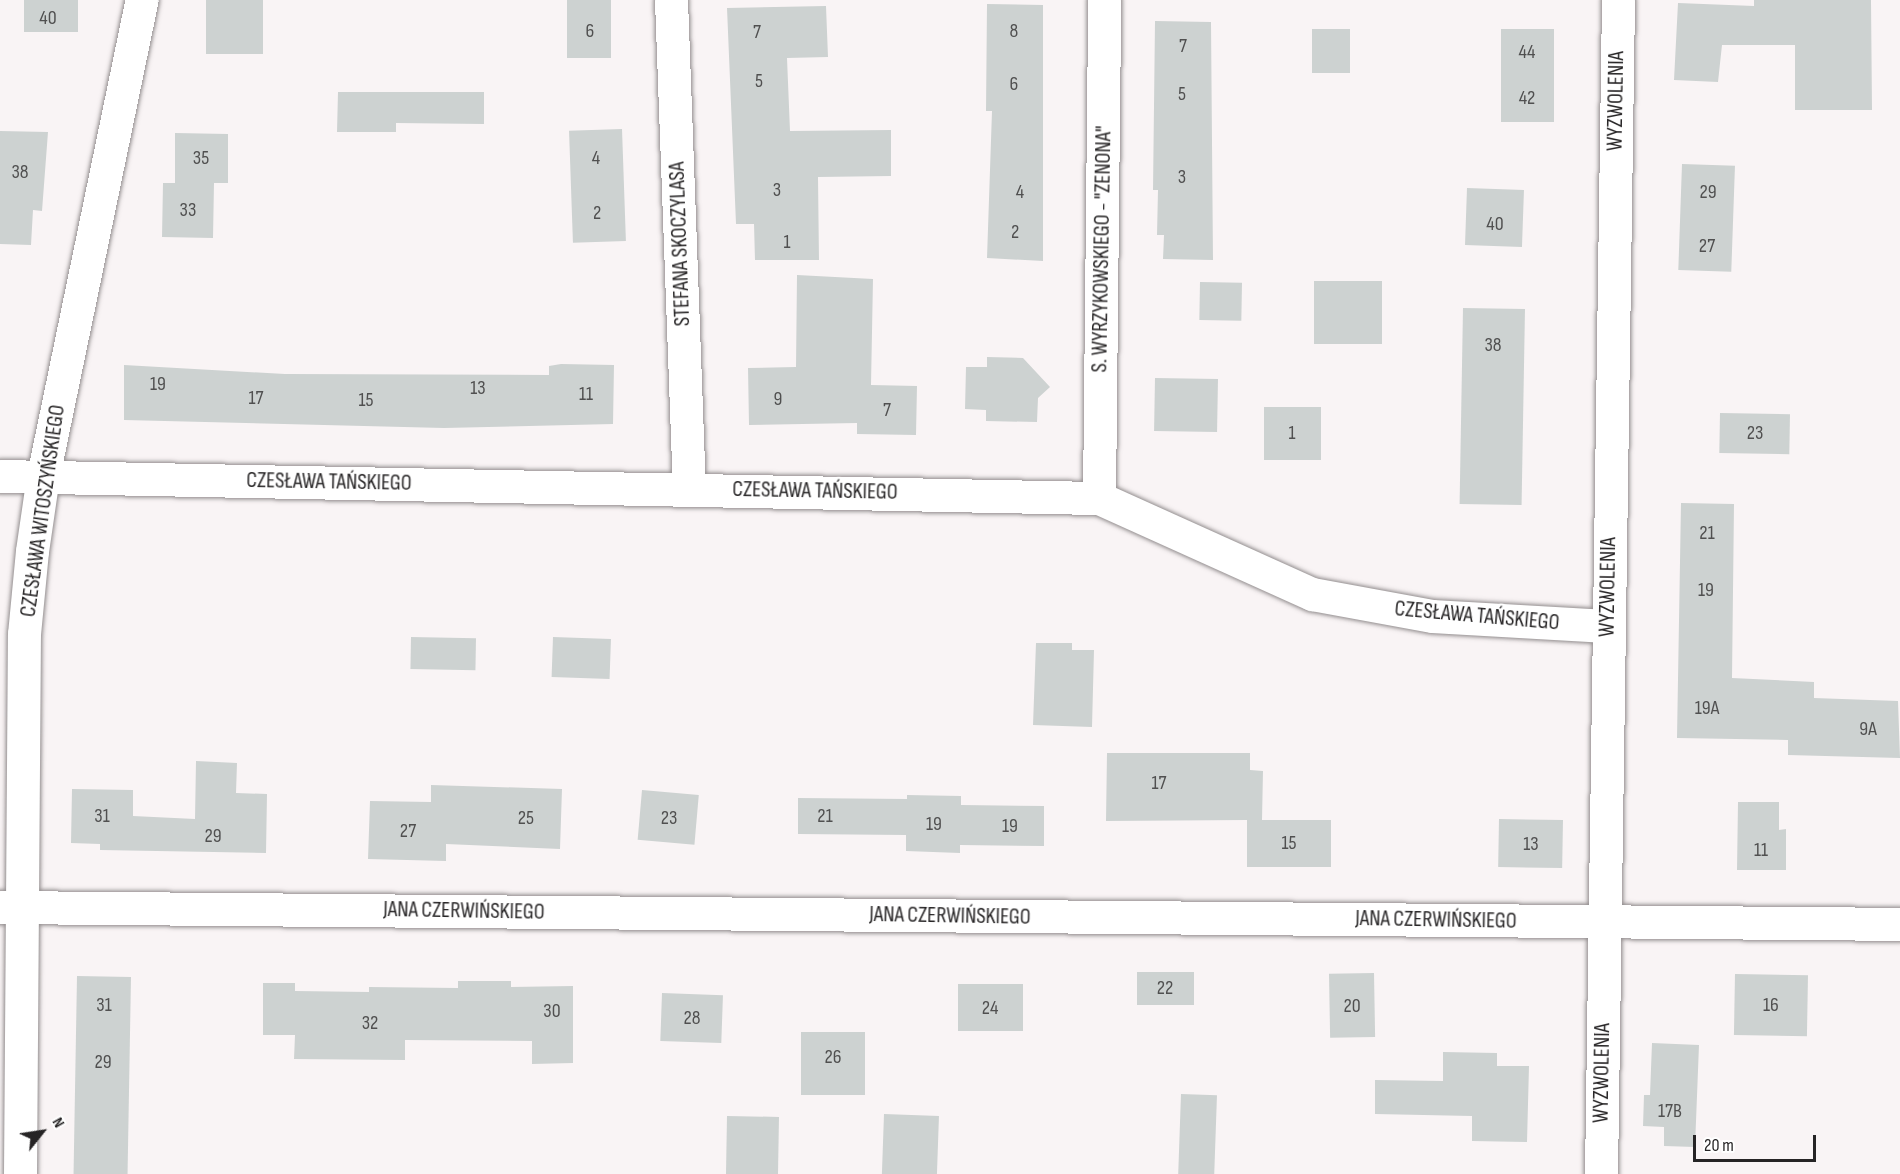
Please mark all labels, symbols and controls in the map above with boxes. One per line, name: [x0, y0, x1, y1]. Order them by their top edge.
house number: 40: [39, 6, 57, 30]
house number: 6: [586, 19, 594, 43]
house number: 8: [1010, 19, 1018, 43]
house number: 7: [753, 20, 761, 44]
house number: 7: [1179, 34, 1187, 58]
house number: 44: [1519, 40, 1535, 64]
street label: WYZWOLENIA: [1602, 51, 1630, 151]
house number: 5: [755, 69, 763, 93]
house number: 6: [1010, 72, 1018, 96]
house number: 5: [1178, 82, 1186, 106]
house number: 42: [1519, 86, 1535, 110]
street label: S. WYRZYKOWSKIEGO - "ZENONA": [1087, 125, 1117, 373]
house number: 35: [193, 146, 209, 170]
house number: 4: [592, 146, 600, 170]
house number: 38: [11, 160, 29, 184]
street label: STEFANA SKOCZYLASA: [664, 161, 696, 327]
house number: 3: [1178, 165, 1186, 189]
house number: 3: [773, 178, 781, 202]
house number: 4: [1016, 180, 1024, 204]
house number: 29: [1699, 180, 1717, 204]
house number: 33: [180, 198, 196, 222]
house number: 2: [593, 201, 601, 225]
house number: 40: [1486, 212, 1504, 236]
house number: 2: [1011, 220, 1019, 244]
house number: 1: [784, 230, 790, 254]
house number: 27: [1699, 234, 1715, 258]
house number: 38: [1484, 333, 1502, 357]
house number: 19: [150, 372, 166, 396]
house number: 13: [470, 376, 486, 400]
house number: 11: [579, 382, 593, 406]
house number: 17: [249, 386, 263, 410]
house number: 9: [774, 387, 782, 411]
house number: 15: [358, 388, 374, 412]
house number: 7: [883, 398, 891, 422]
street label: CZESŁAWA WITOSZYŃSKIEGO: [15, 403, 71, 619]
house number: 1: [1289, 421, 1295, 445]
house number: 23: [1747, 421, 1763, 445]
street label: CZESŁAWA TAŃSKIEGO: [246, 467, 412, 497]
street label: CZESŁAWA TAŃSKIEGO: [732, 476, 898, 506]
house number: 21: [1699, 521, 1715, 545]
street label: WYZWOLENIA: [1594, 537, 1622, 637]
house number: 19: [1698, 578, 1714, 602]
street label: CZESŁAWA TAŃSKIEGO: [1394, 596, 1560, 636]
house number: 19A: [1695, 696, 1719, 720]
house number: 9A: [1859, 717, 1877, 741]
house number: 17: [1152, 771, 1166, 795]
house number: 31: [94, 804, 110, 828]
house number: 21: [817, 804, 833, 828]
house number: 25: [518, 806, 534, 830]
house number: 23: [661, 806, 677, 830]
house number: 19: [926, 812, 942, 836]
house number: 19: [1002, 814, 1018, 838]
house number: 27: [400, 819, 416, 843]
house number: 29: [204, 824, 222, 848]
house number: 15: [1281, 831, 1297, 855]
house number: 13: [1523, 832, 1539, 856]
house number: 11: [1754, 838, 1768, 862]
street label: JANA CZERWIŃSKIEGO: [383, 896, 545, 926]
street label: JANA CZERWIŃSKIEGO: [869, 901, 1031, 931]
street label: JANA CZERWIŃSKIEGO: [1355, 905, 1517, 935]
house number: 22: [1157, 976, 1173, 1000]
house number: 31: [96, 993, 112, 1017]
house number: 16: [1763, 993, 1779, 1017]
house number: 20: [1343, 994, 1361, 1018]
house number: 24: [982, 996, 998, 1020]
house number: 30: [543, 999, 561, 1023]
house number: 28: [684, 1006, 700, 1030]
house number: 32: [362, 1011, 378, 1035]
street label: WYZWOLENIA: [1588, 1023, 1616, 1123]
house number: 26: [825, 1045, 841, 1069]
house number: 29: [94, 1050, 112, 1074]
house number: 17B: [1658, 1099, 1682, 1123]
north arrow: [12, 1102, 72, 1162]
text: N: [48, 1114, 68, 1131]
scale bar: [1696, 1123, 1819, 1161]
text: 20 m: [1704, 1135, 1734, 1156]

